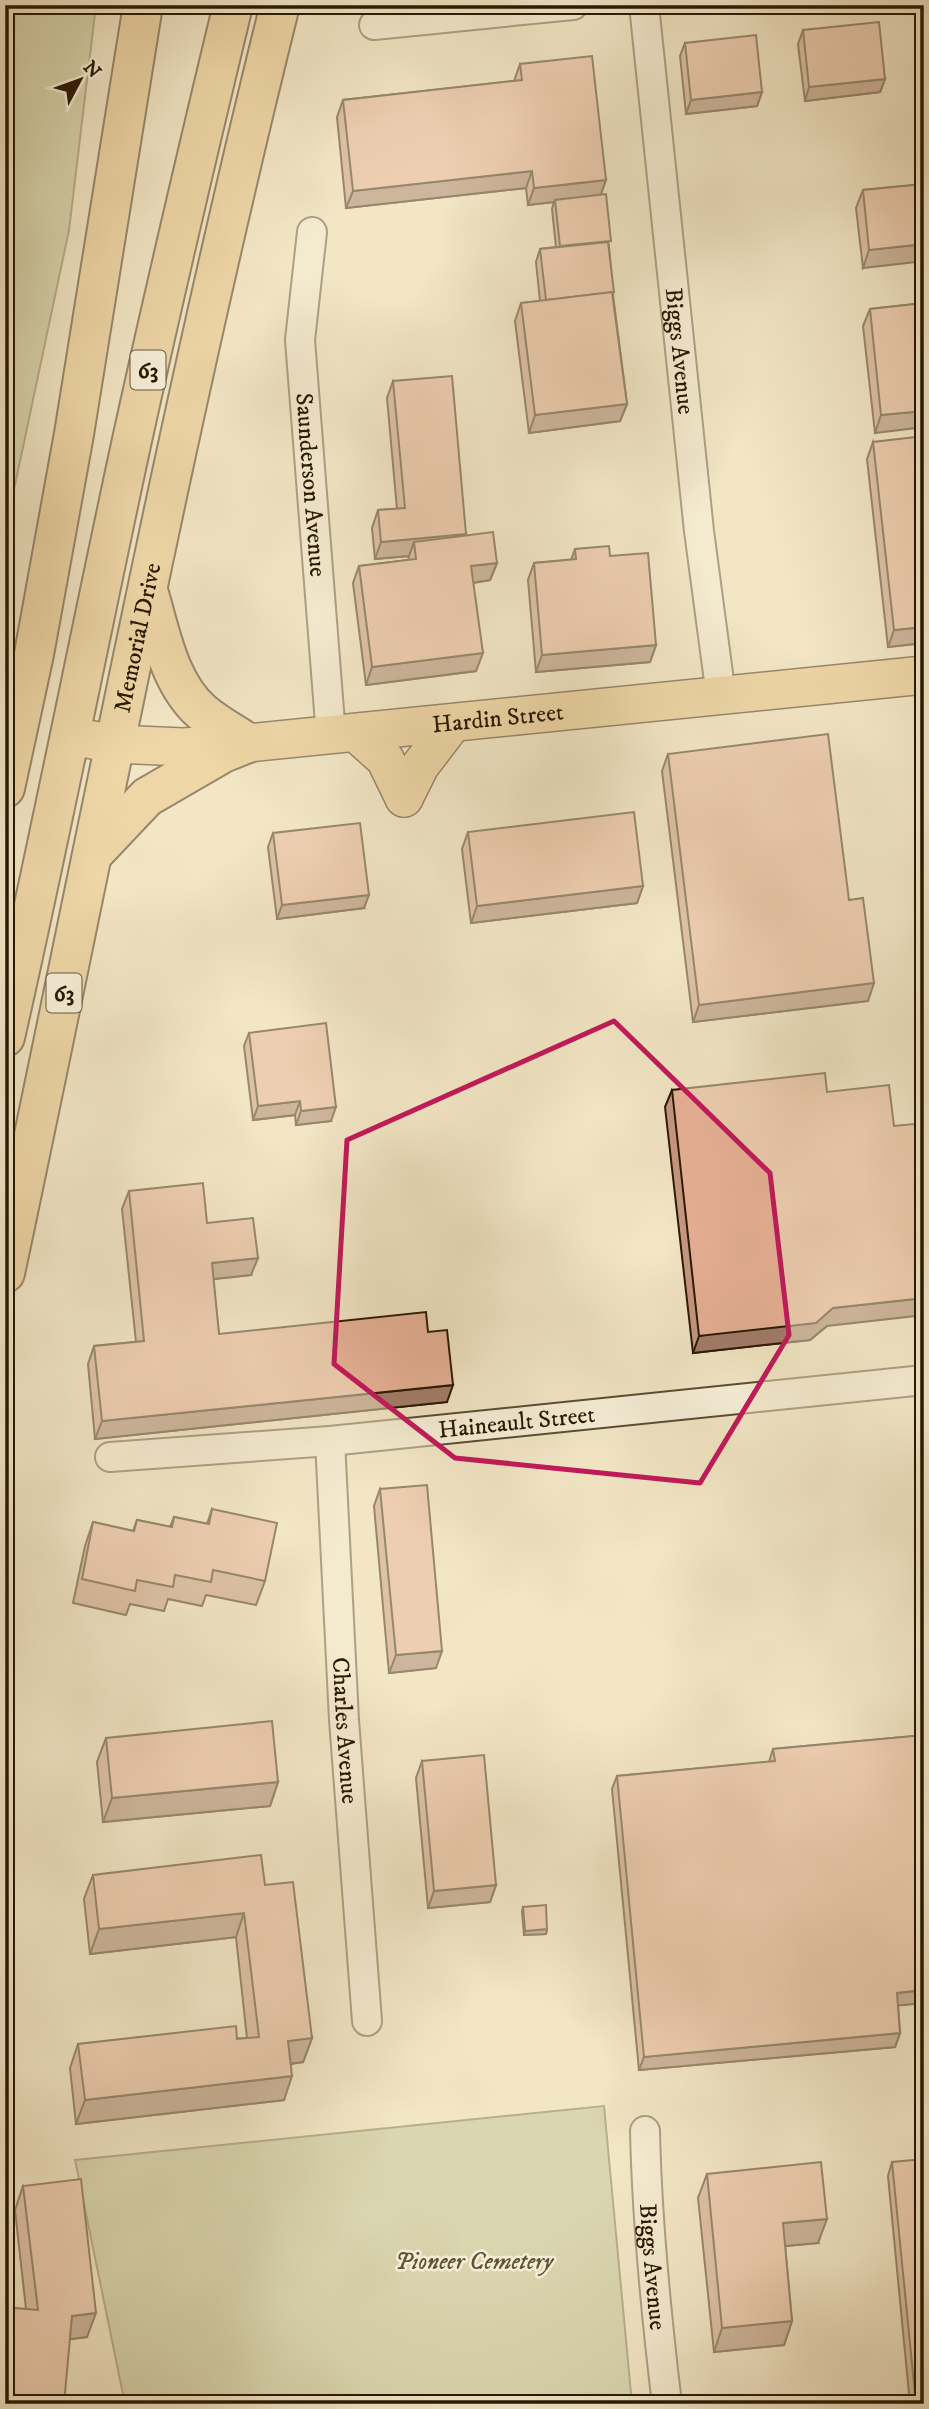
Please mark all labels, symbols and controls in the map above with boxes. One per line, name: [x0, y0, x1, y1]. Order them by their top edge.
north arrow: [46, 46, 116, 116]
text: N: [78, 56, 106, 84]
street label: Biggs Avenue: [658, 286, 701, 416]
road number: 63: [130, 350, 166, 390]
street label: Saunderson Avenue: [288, 392, 332, 578]
street label: Memorial Drive: [108, 560, 168, 715]
street label: Hardin Street: [431, 697, 565, 740]
road number: 63: [46, 974, 82, 1012]
street label: Haineault Street: [437, 1400, 597, 1446]
street label: Charles Avenue: [325, 1657, 364, 1805]
street label: Biggs Avenue: [632, 2203, 673, 2332]
park label: Pioneer Cemetery: [395, 2247, 555, 2277]

